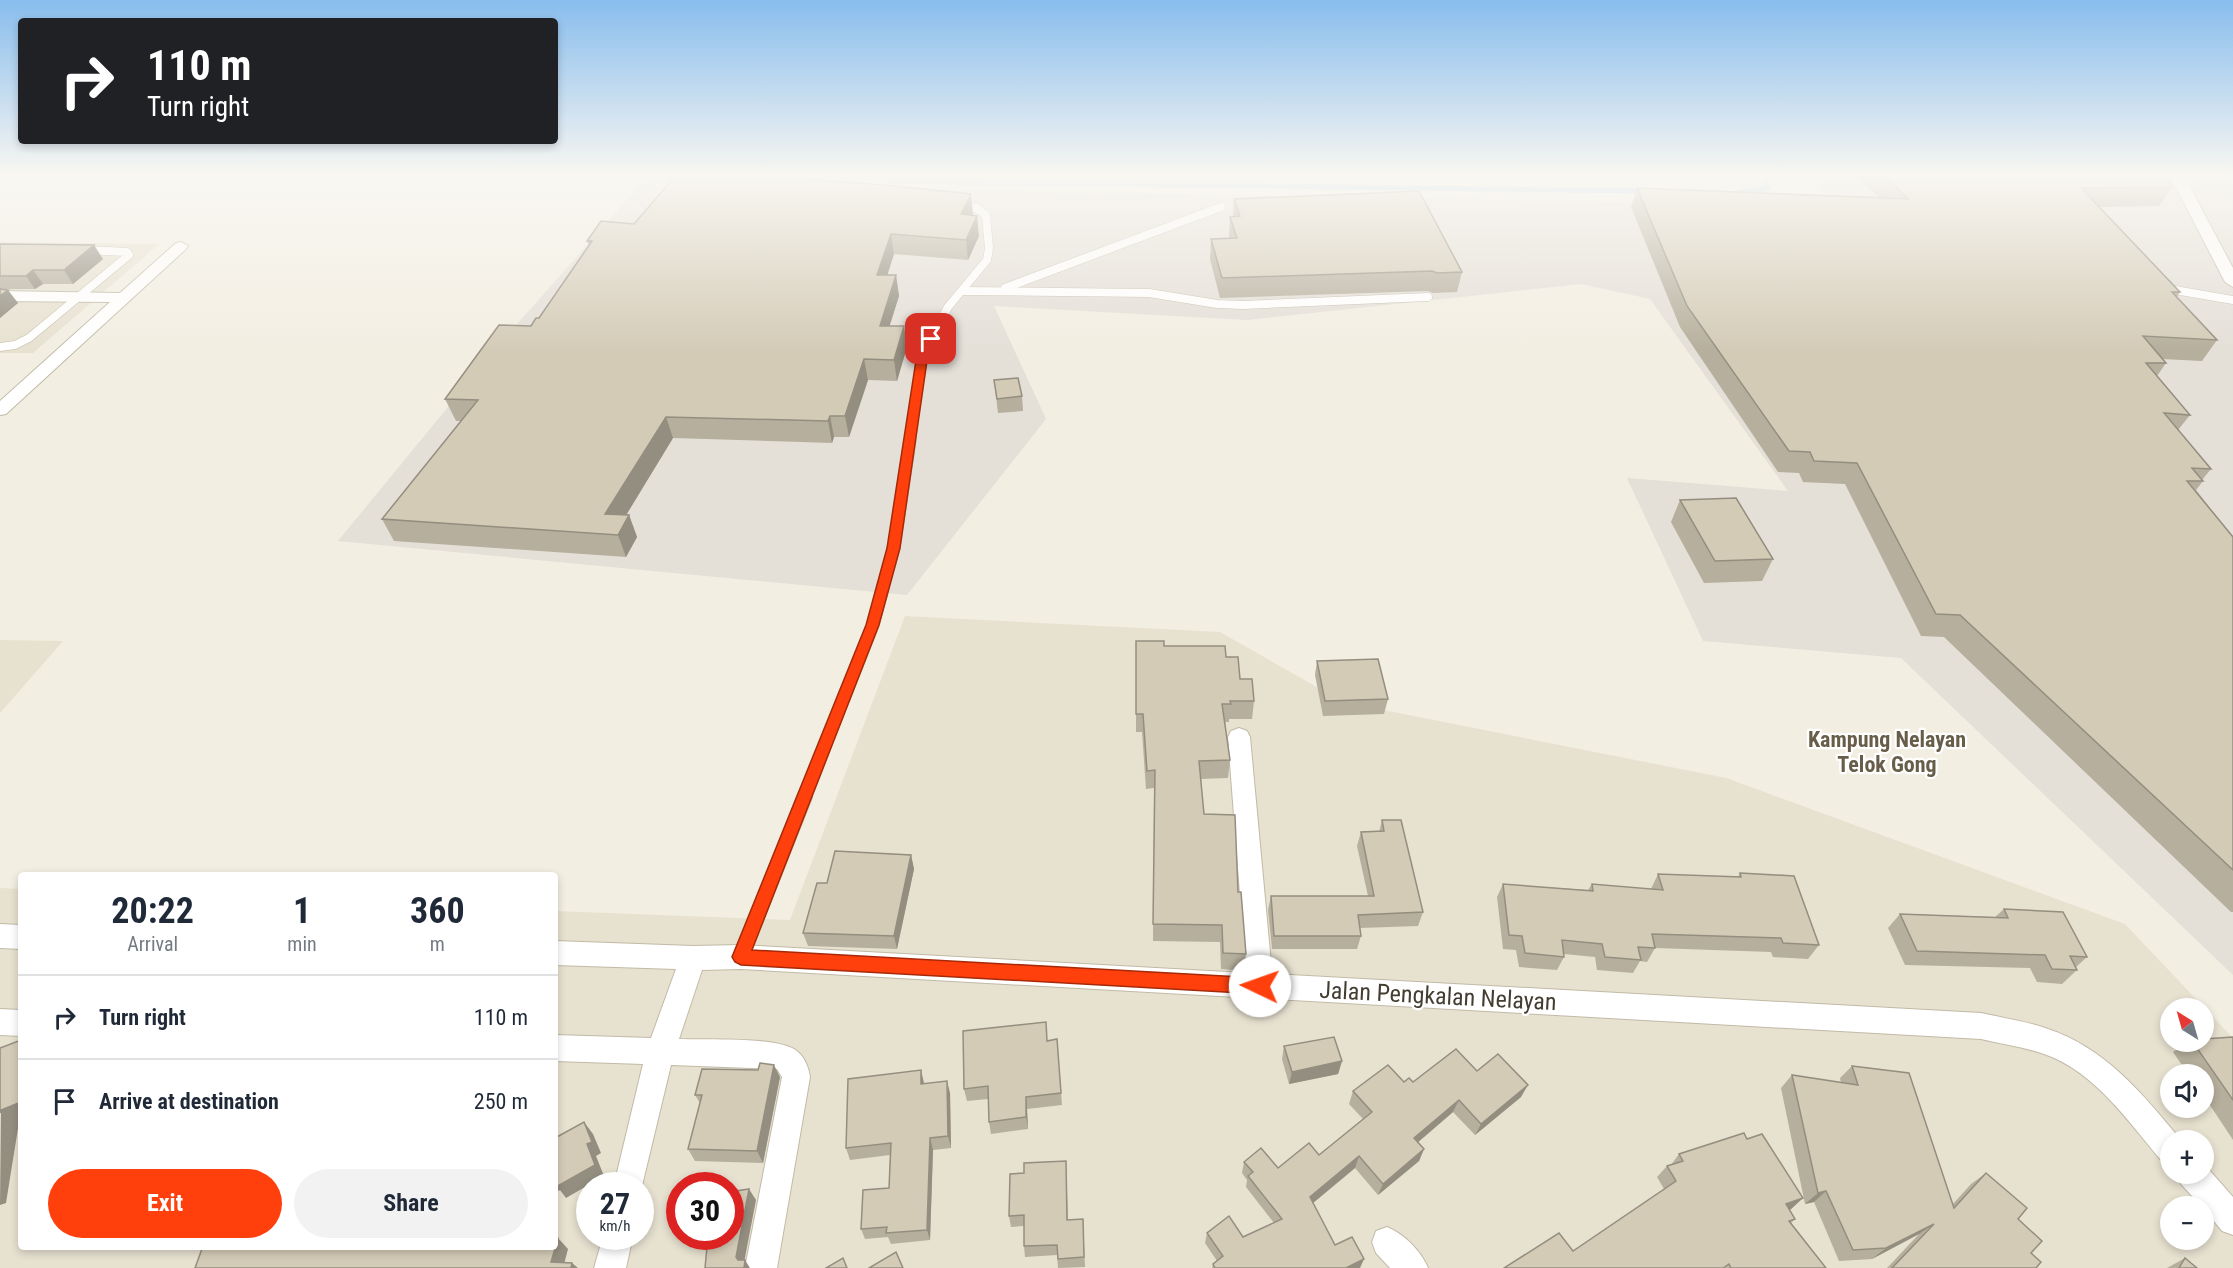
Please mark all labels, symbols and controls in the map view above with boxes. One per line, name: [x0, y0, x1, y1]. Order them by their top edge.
text: 110 m: [147, 41, 252, 90]
icon: right: [48, 42, 126, 120]
text: Turn right: [147, 91, 249, 123]
pin: [905, 313, 956, 364]
icon: arrive: [914, 322, 947, 355]
district label: Kampung Nelayan Telok Gong: [1808, 727, 1966, 777]
text: 20:22: [111, 890, 194, 932]
text: 1: [293, 890, 311, 932]
text: 360: [410, 890, 465, 932]
text: Arrival: [127, 932, 178, 956]
text: min: [287, 932, 317, 956]
text: m: [430, 932, 445, 956]
position arrow: [1228, 954, 1292, 1018]
street label: Jalan Pengkalan Nelayan: [1319, 976, 1557, 1016]
north arrow: [2160, 998, 2214, 1052]
map controls: [2160, 998, 2214, 1250]
icon: right: [48, 1001, 81, 1034]
text: Turn right: [99, 1005, 186, 1030]
text: 110 m: [474, 1005, 528, 1030]
button: sound: [2160, 1064, 2214, 1118]
icon: arrive: [48, 1085, 81, 1118]
text: Arrive at destination: [99, 1089, 279, 1114]
text: 250 m: [474, 1089, 528, 1114]
button: +: [2160, 1130, 2214, 1184]
button: Exit: [48, 1169, 282, 1238]
button: Share: [294, 1169, 528, 1238]
speed limit sign: 30: [666, 1172, 744, 1250]
text: 27: [600, 1186, 630, 1221]
button: −: [2160, 1196, 2214, 1250]
text: km/h: [600, 1217, 630, 1235]

